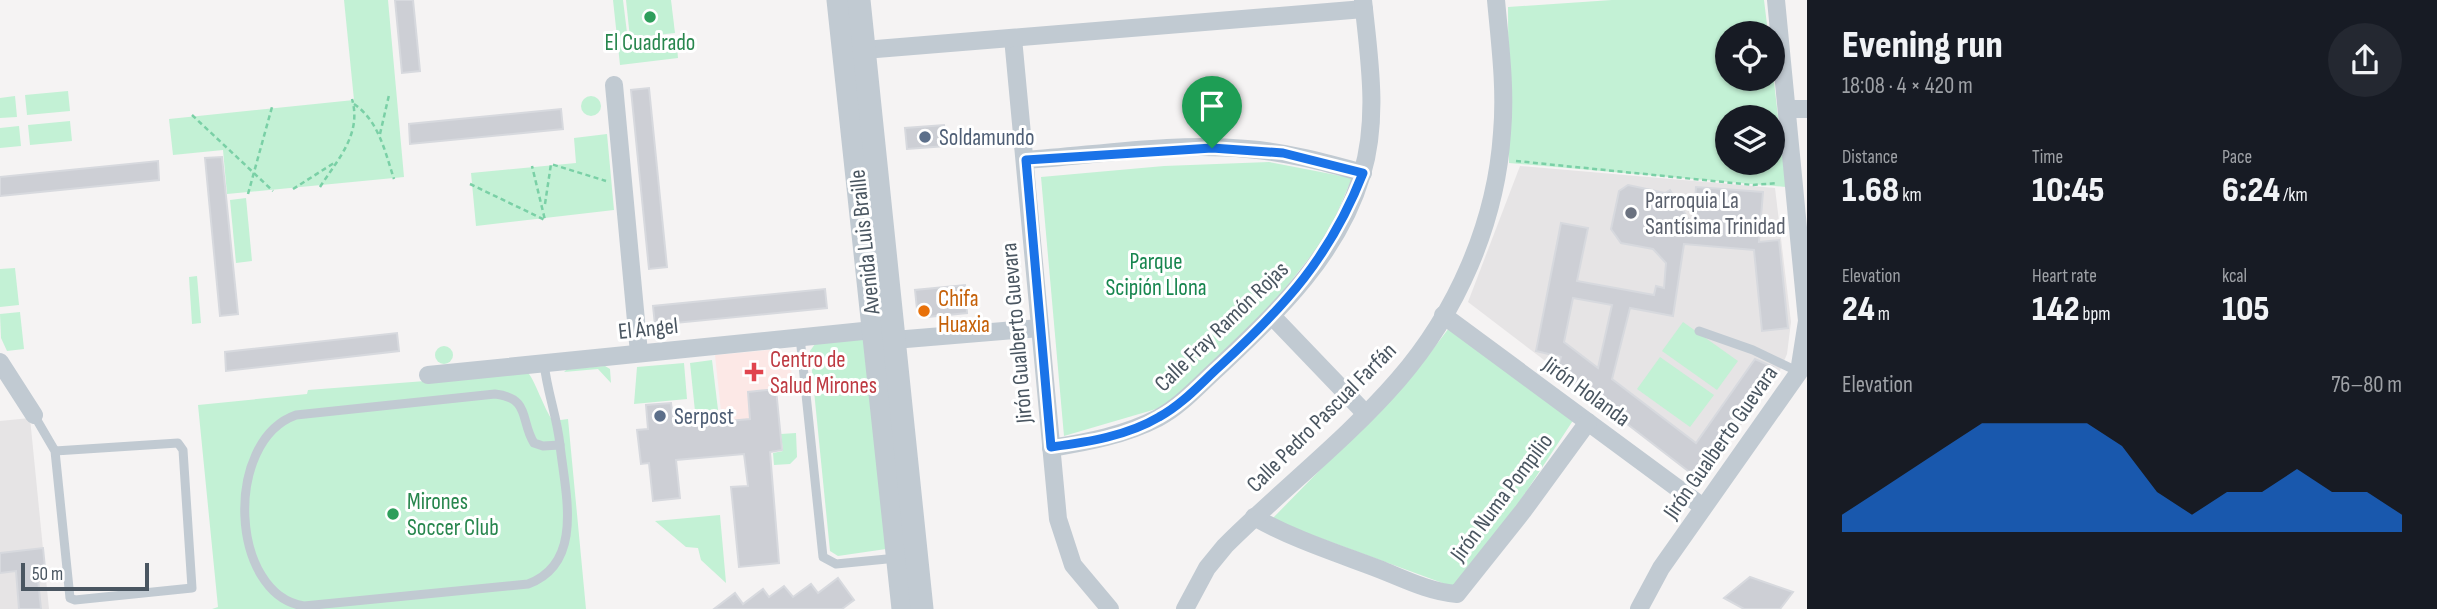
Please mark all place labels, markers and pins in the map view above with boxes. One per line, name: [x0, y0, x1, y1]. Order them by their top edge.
marker: El Cuadrado: [642, 9, 658, 25]
place label: El Cuadrado: [605, 29, 695, 57]
pin: [1182, 76, 1242, 148]
place label: Soldamundo: [939, 124, 1034, 152]
marker: Soldamundo: [917, 129, 933, 145]
place label: Parroquia La Santísima Trinidad: [1645, 187, 1785, 241]
marker: Parroquia La Santísima Trinidad: [1623, 205, 1639, 221]
place label: Chifa Huaxia: [938, 285, 990, 339]
marker: Chifa Huaxia: [916, 303, 932, 319]
place label: Centro de Salud Mirones: [770, 346, 877, 400]
marker: Centro de Salud Mirones: [744, 362, 764, 382]
place label: Serpost: [674, 403, 734, 431]
marker: Serpost: [652, 408, 668, 424]
place label: Mirones Soccer Club: [407, 488, 499, 542]
marker: Mirones Soccer Club: [385, 506, 401, 522]

